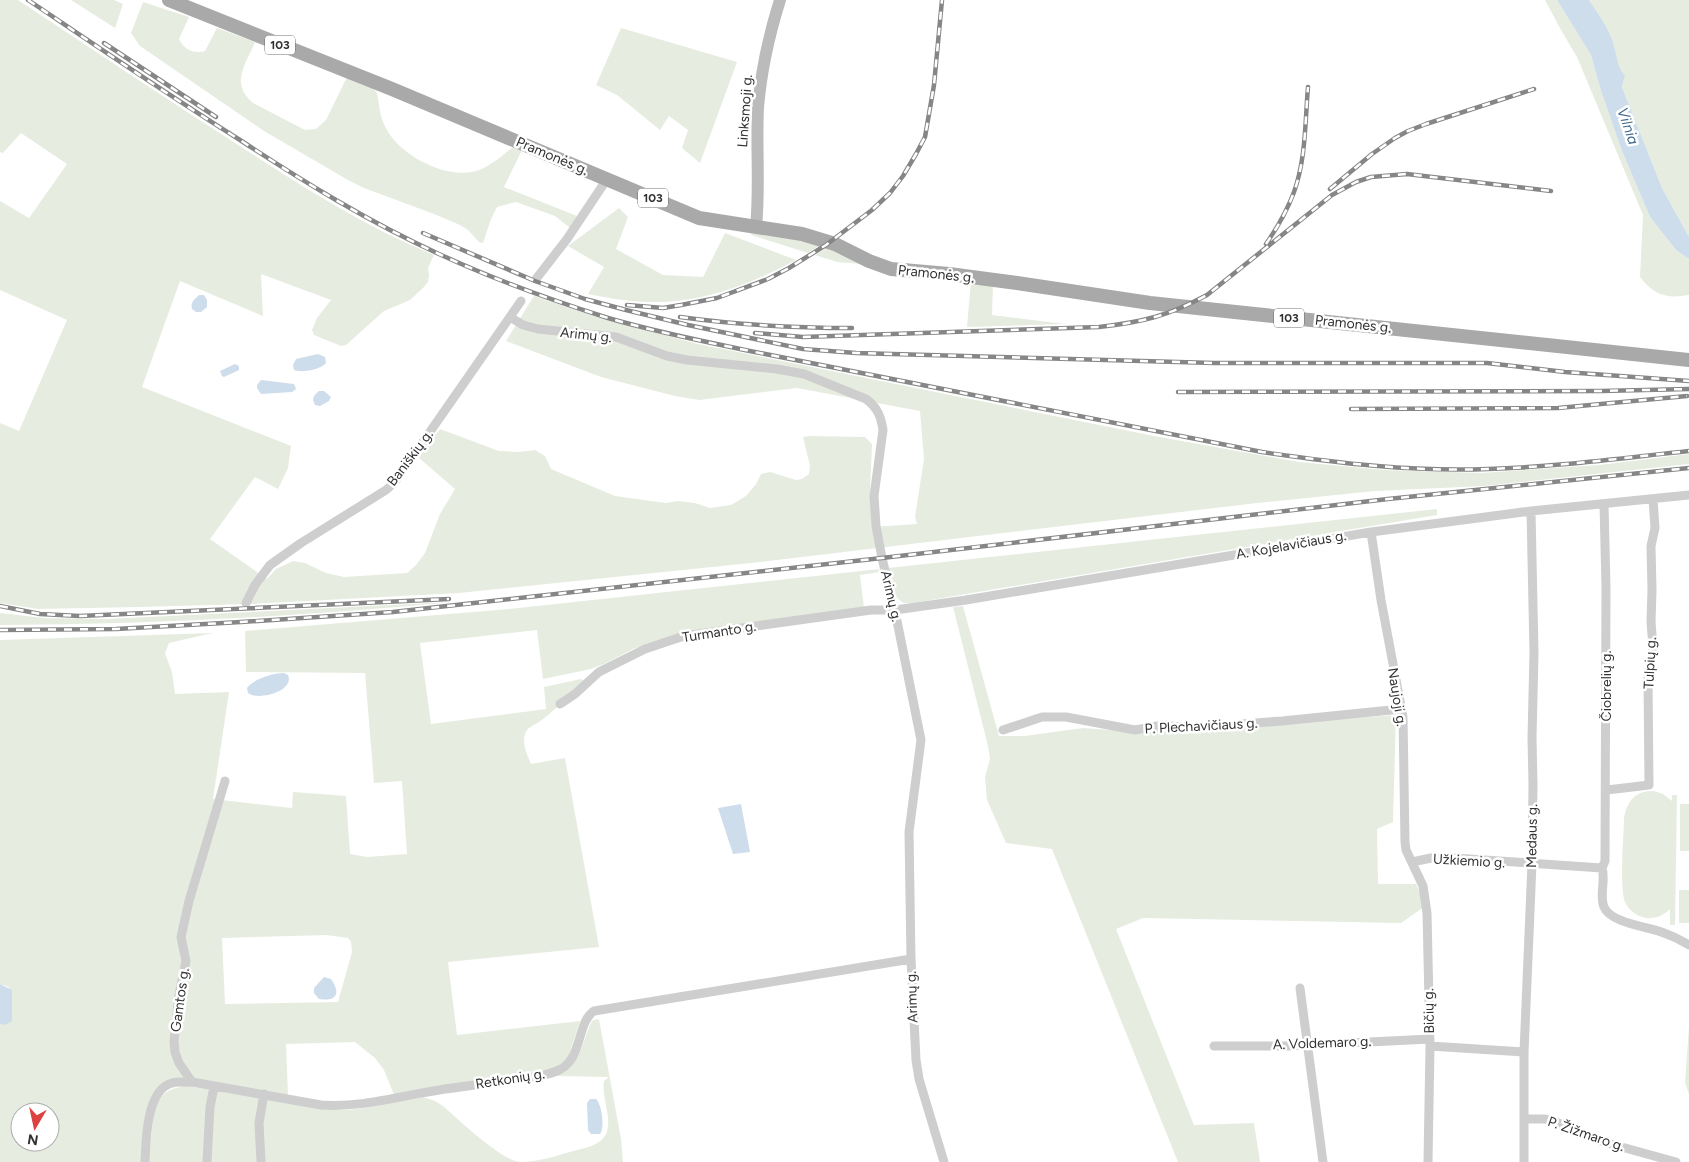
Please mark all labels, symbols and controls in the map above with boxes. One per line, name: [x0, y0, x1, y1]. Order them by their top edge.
road number: 103: [265, 36, 295, 54]
street label: Linksmoji g.: [734, 74, 756, 148]
water label: Vilnia: [1613, 105, 1643, 147]
street label: Pramonės g.: [513, 133, 591, 179]
road number: 103: [638, 188, 668, 208]
street label: Pramonės g.: [897, 262, 975, 286]
road number: 103: [1274, 308, 1304, 328]
street label: Pramonės g.: [1314, 312, 1392, 336]
street label: Arimų g.: [559, 324, 613, 346]
street label: Baniškių g.: [383, 427, 437, 489]
street label: A. Kojelavičiaus g.: [1235, 527, 1347, 563]
street label: Arimų g.: [877, 569, 905, 623]
street label: Turmanto g.: [681, 618, 757, 646]
street label: Tulpių g.: [1640, 637, 1660, 689]
street label: Čiobrelių g.: [1598, 651, 1615, 721]
street label: Naujoji g.: [1384, 666, 1410, 728]
street label: P. Plechavičiaus g.: [1144, 715, 1258, 737]
street label: Medaus g.: [1523, 804, 1541, 868]
street label: Užkiemio g.: [1432, 851, 1506, 871]
street label: Gamtos g.: [167, 967, 193, 1033]
street label: Arimų g.: [903, 971, 921, 1023]
street label: Bičių g.: [1420, 988, 1438, 1034]
street label: A. Voldemaro g.: [1272, 1033, 1372, 1053]
street label: Retkonių g.: [474, 1065, 546, 1093]
north arrow: [10, 1102, 60, 1152]
street label: P. Žižmaro g.: [1545, 1113, 1627, 1155]
text: N: [26, 1130, 40, 1149]

